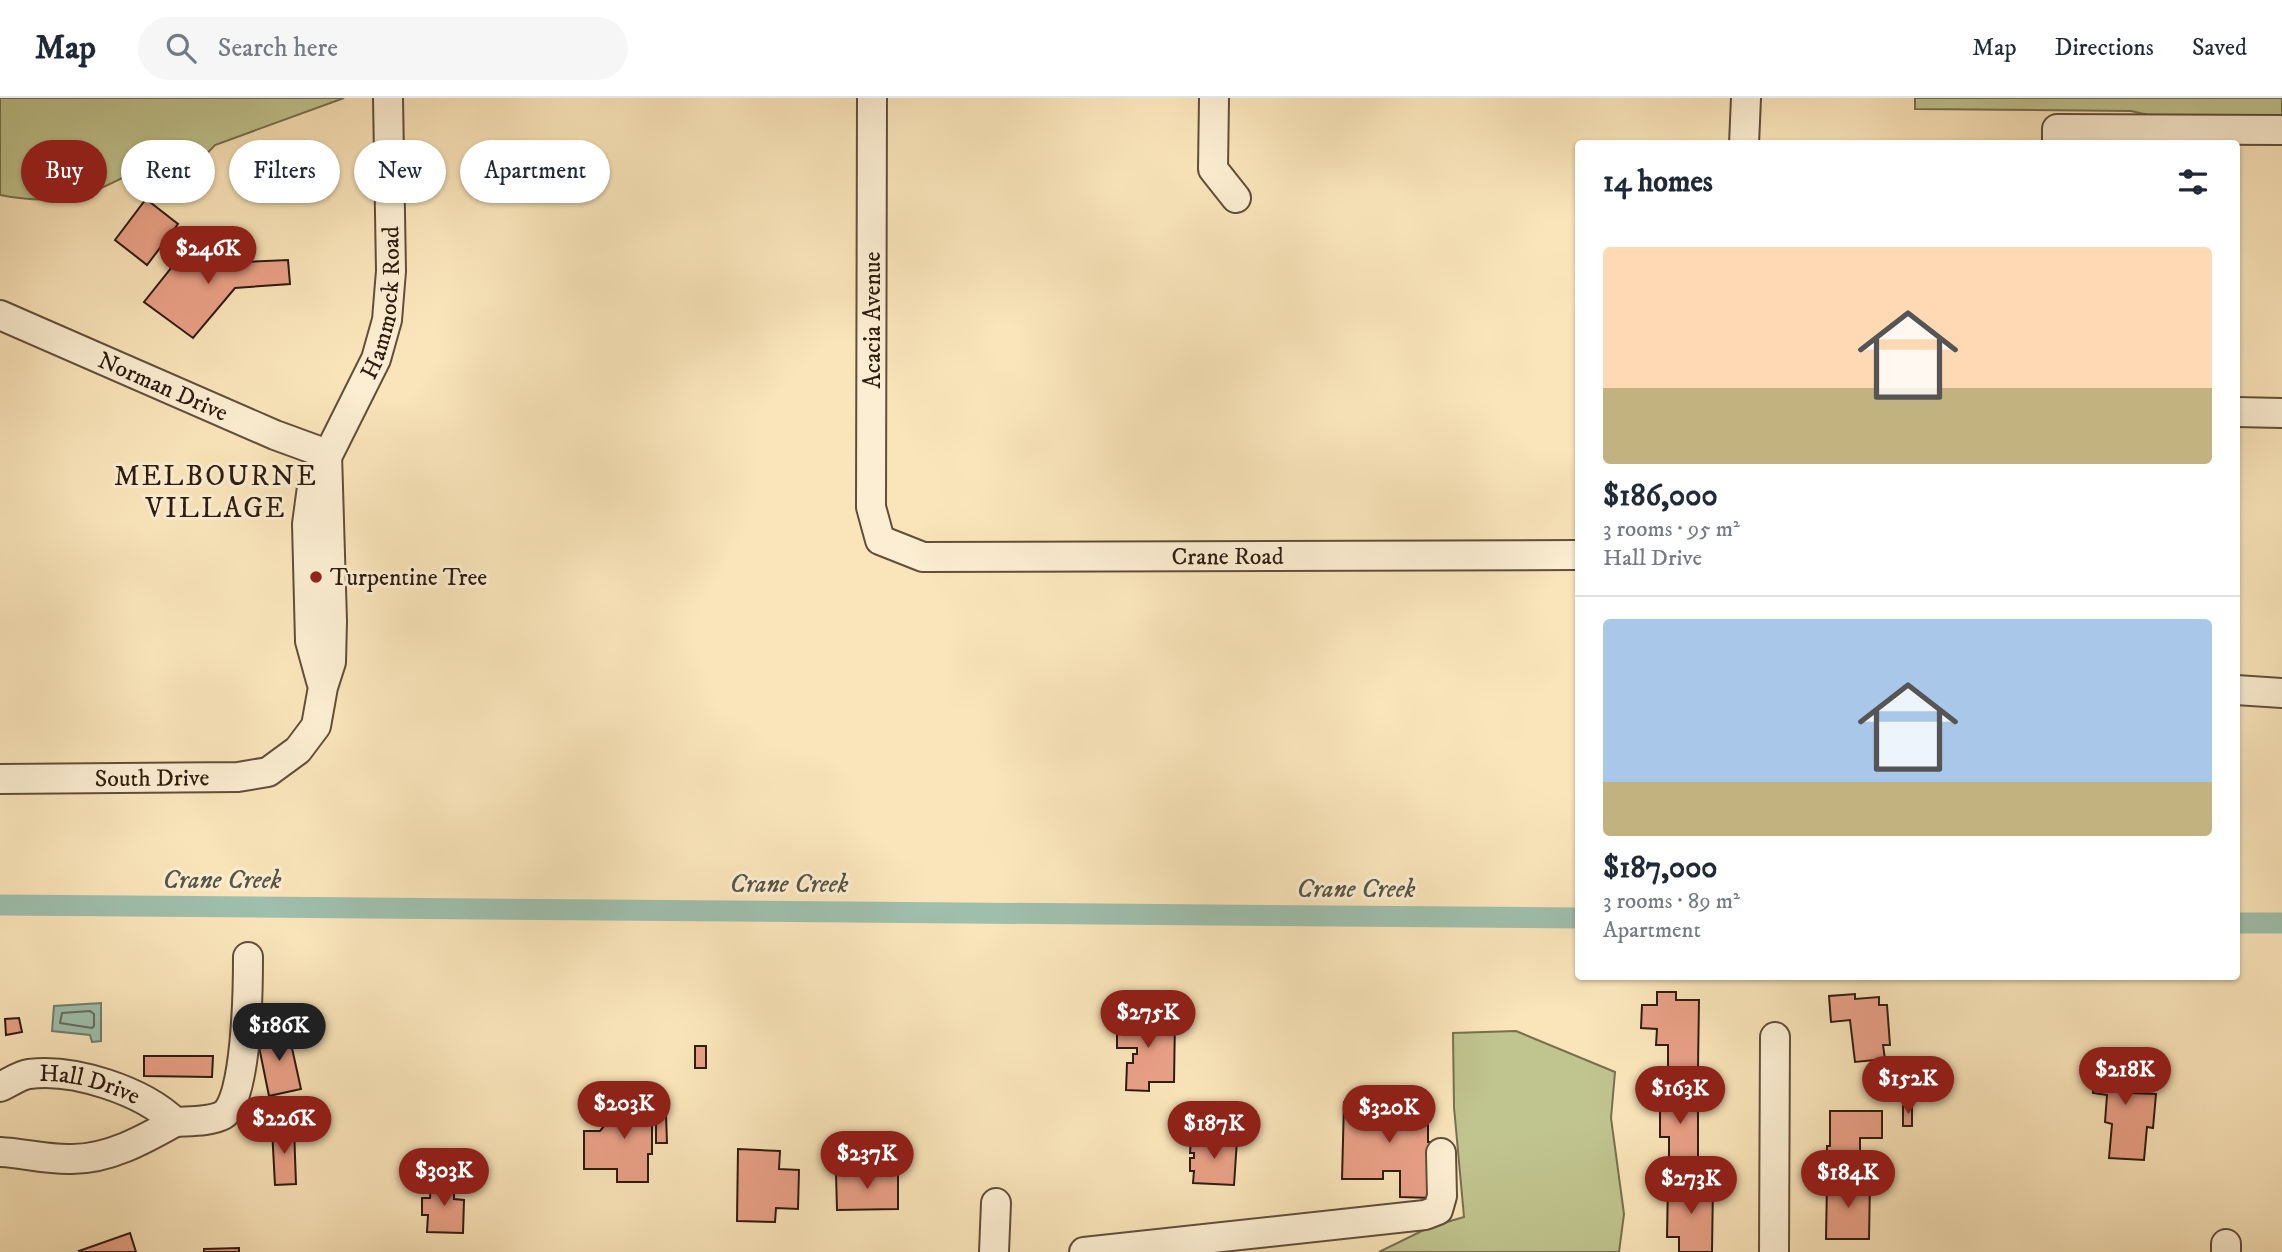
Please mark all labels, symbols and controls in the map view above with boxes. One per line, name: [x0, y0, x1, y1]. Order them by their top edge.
search box: [138, 17, 628, 80]
text: Map: [35, 28, 96, 69]
icon: search: [162, 29, 200, 67]
text: Search here: [218, 32, 338, 65]
text: Map: [1972, 33, 2017, 63]
text: Directions: [2055, 33, 2154, 63]
text: Saved: [2192, 33, 2247, 63]
chip: Buy: [21, 140, 107, 203]
chip: Rent: [121, 140, 215, 203]
chip: Filters: [229, 140, 340, 203]
chip: New: [354, 140, 446, 203]
chip: Apartment: [460, 140, 610, 203]
icon: filters: [2174, 163, 2212, 201]
text: 14 homes: [1603, 164, 1713, 201]
pin: $246K: [159, 226, 257, 286]
street label: Hammock Road: [354, 226, 407, 385]
text: $246K: [175, 234, 241, 263]
street label: Acacia Avenue: [858, 252, 888, 388]
icon: home: [1845, 292, 1971, 418]
street label: Norman Drive: [93, 346, 233, 429]
district label: MELBOURNE VILLAGE: [114, 459, 318, 526]
text: $186,000: [1603, 478, 1718, 515]
text: 3 rooms · 95 m²: [1603, 515, 1740, 544]
street label: Crane Road: [1171, 542, 1284, 572]
text: Hall Drive: [1603, 544, 1702, 573]
place label: Turpentine Tree: [330, 563, 487, 593]
marker: Turpentine Tree: [308, 569, 324, 585]
icon: home: [1845, 664, 1971, 790]
street label: South Drive: [94, 763, 210, 794]
text: $187,000: [1603, 850, 1718, 887]
water label: Crane Creek: [163, 864, 282, 897]
water label: Crane Creek: [730, 868, 849, 901]
water label: Crane Creek: [1297, 873, 1416, 906]
text: 3 rooms · 89 m²: [1603, 887, 1740, 916]
text: Apartment: [1603, 916, 1701, 945]
pin: $275K: [1099, 990, 1197, 1050]
text: $275K: [1117, 998, 1179, 1027]
pin: $186K: [230, 1004, 328, 1063]
text: $186K: [249, 1011, 309, 1040]
pin: $218K: [2076, 1048, 2174, 1107]
text: $218K: [2095, 1055, 2155, 1084]
pin: $152K: [1859, 1056, 1957, 1116]
street label: Hall Drive: [39, 1059, 145, 1112]
text: $152K: [1878, 1064, 1938, 1093]
pin: $163K: [1631, 1066, 1729, 1126]
text: $163K: [1651, 1074, 1709, 1103]
pin: $203K: [575, 1082, 673, 1141]
pin: $320K: [1340, 1086, 1438, 1145]
text: $203K: [594, 1089, 654, 1118]
text: $320K: [1359, 1093, 1419, 1122]
pin: $226K: [235, 1096, 333, 1156]
pin: $187K: [1165, 1102, 1263, 1161]
text: $226K: [252, 1104, 316, 1133]
text: $187K: [1184, 1109, 1244, 1138]
pin: $237K: [818, 1132, 916, 1191]
text: $237K: [837, 1139, 897, 1168]
pin: $303K: [395, 1148, 493, 1208]
pin: $184K: [1799, 1150, 1897, 1210]
text: $303K: [415, 1156, 473, 1185]
pin: $273K: [1642, 1156, 1740, 1216]
text: $184K: [1817, 1158, 1879, 1187]
text: $273K: [1661, 1164, 1721, 1193]

